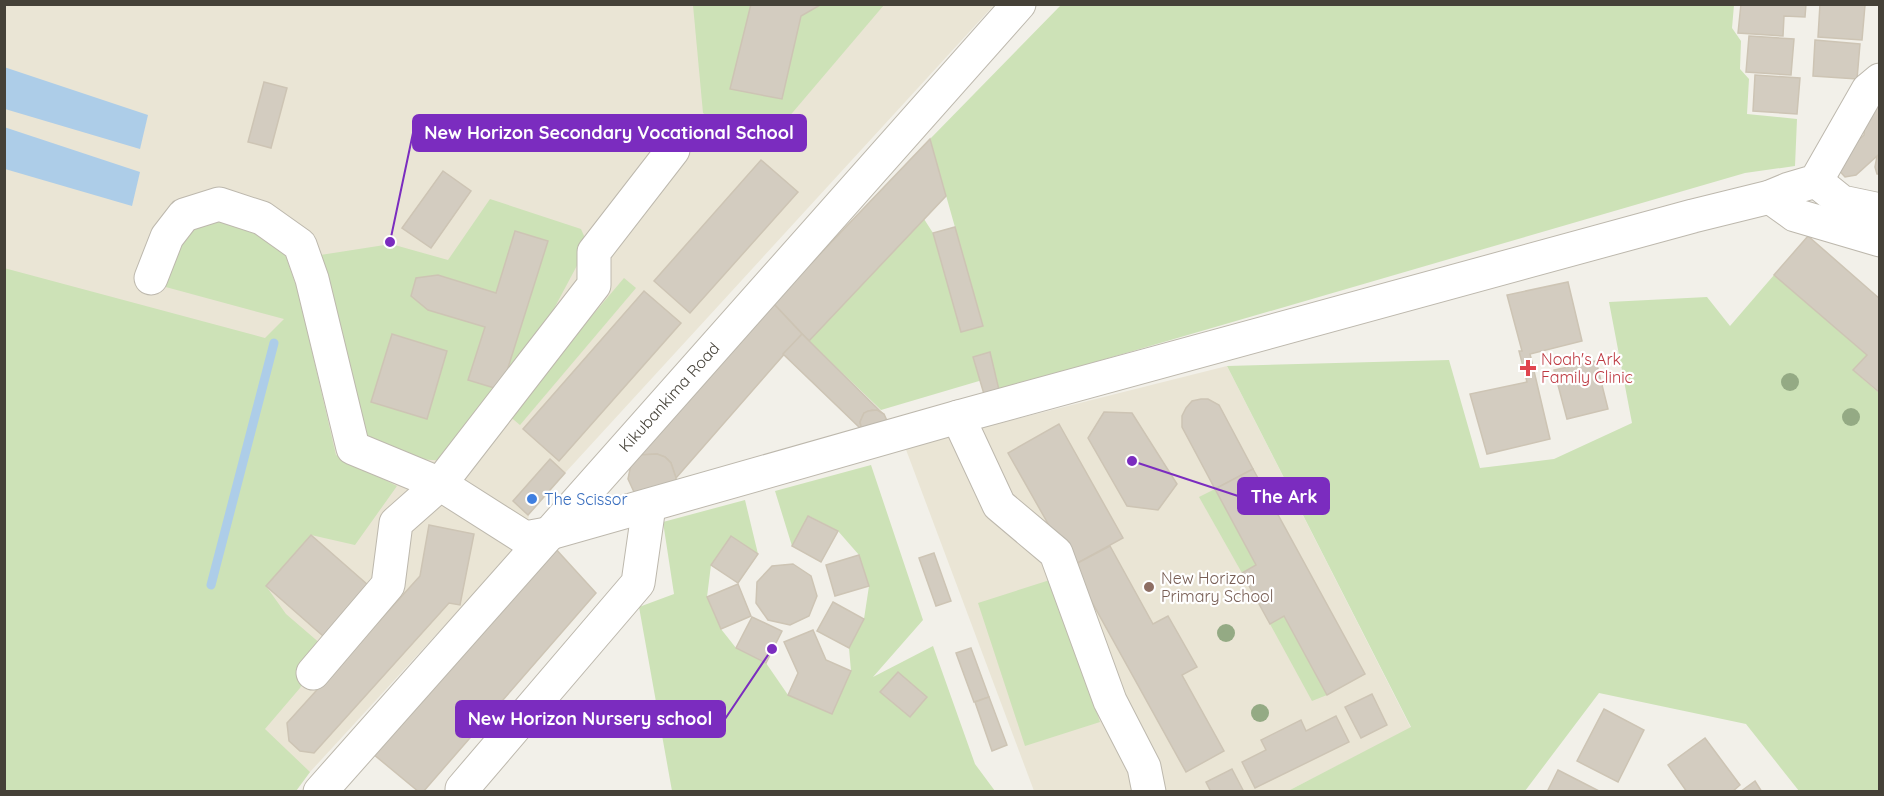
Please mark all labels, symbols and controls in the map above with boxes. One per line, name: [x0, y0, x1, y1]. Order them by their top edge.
callout: New Horizon Secondary Vocational School: [413, 115, 806, 151]
text: New Horizon Secondary Vocational School: [424, 121, 794, 144]
street label: Kikubankima Road: [614, 338, 724, 456]
place label: Noah's Ark Family Clinic: [1541, 349, 1633, 387]
marker: Noah's Ark Family Clinic: [1519, 359, 1537, 377]
callout: The Ark: [1238, 478, 1329, 514]
text: The Ark: [1250, 485, 1318, 508]
place label: The Scissor: [544, 489, 628, 509]
marker: The Scissor: [525, 492, 539, 506]
place label: New Horizon Primary School: [1161, 568, 1273, 606]
marker: New Horizon Primary School: [1142, 580, 1156, 594]
callout: New Horizon Nursery school: [456, 701, 725, 737]
text: New Horizon Nursery school: [468, 707, 712, 730]

